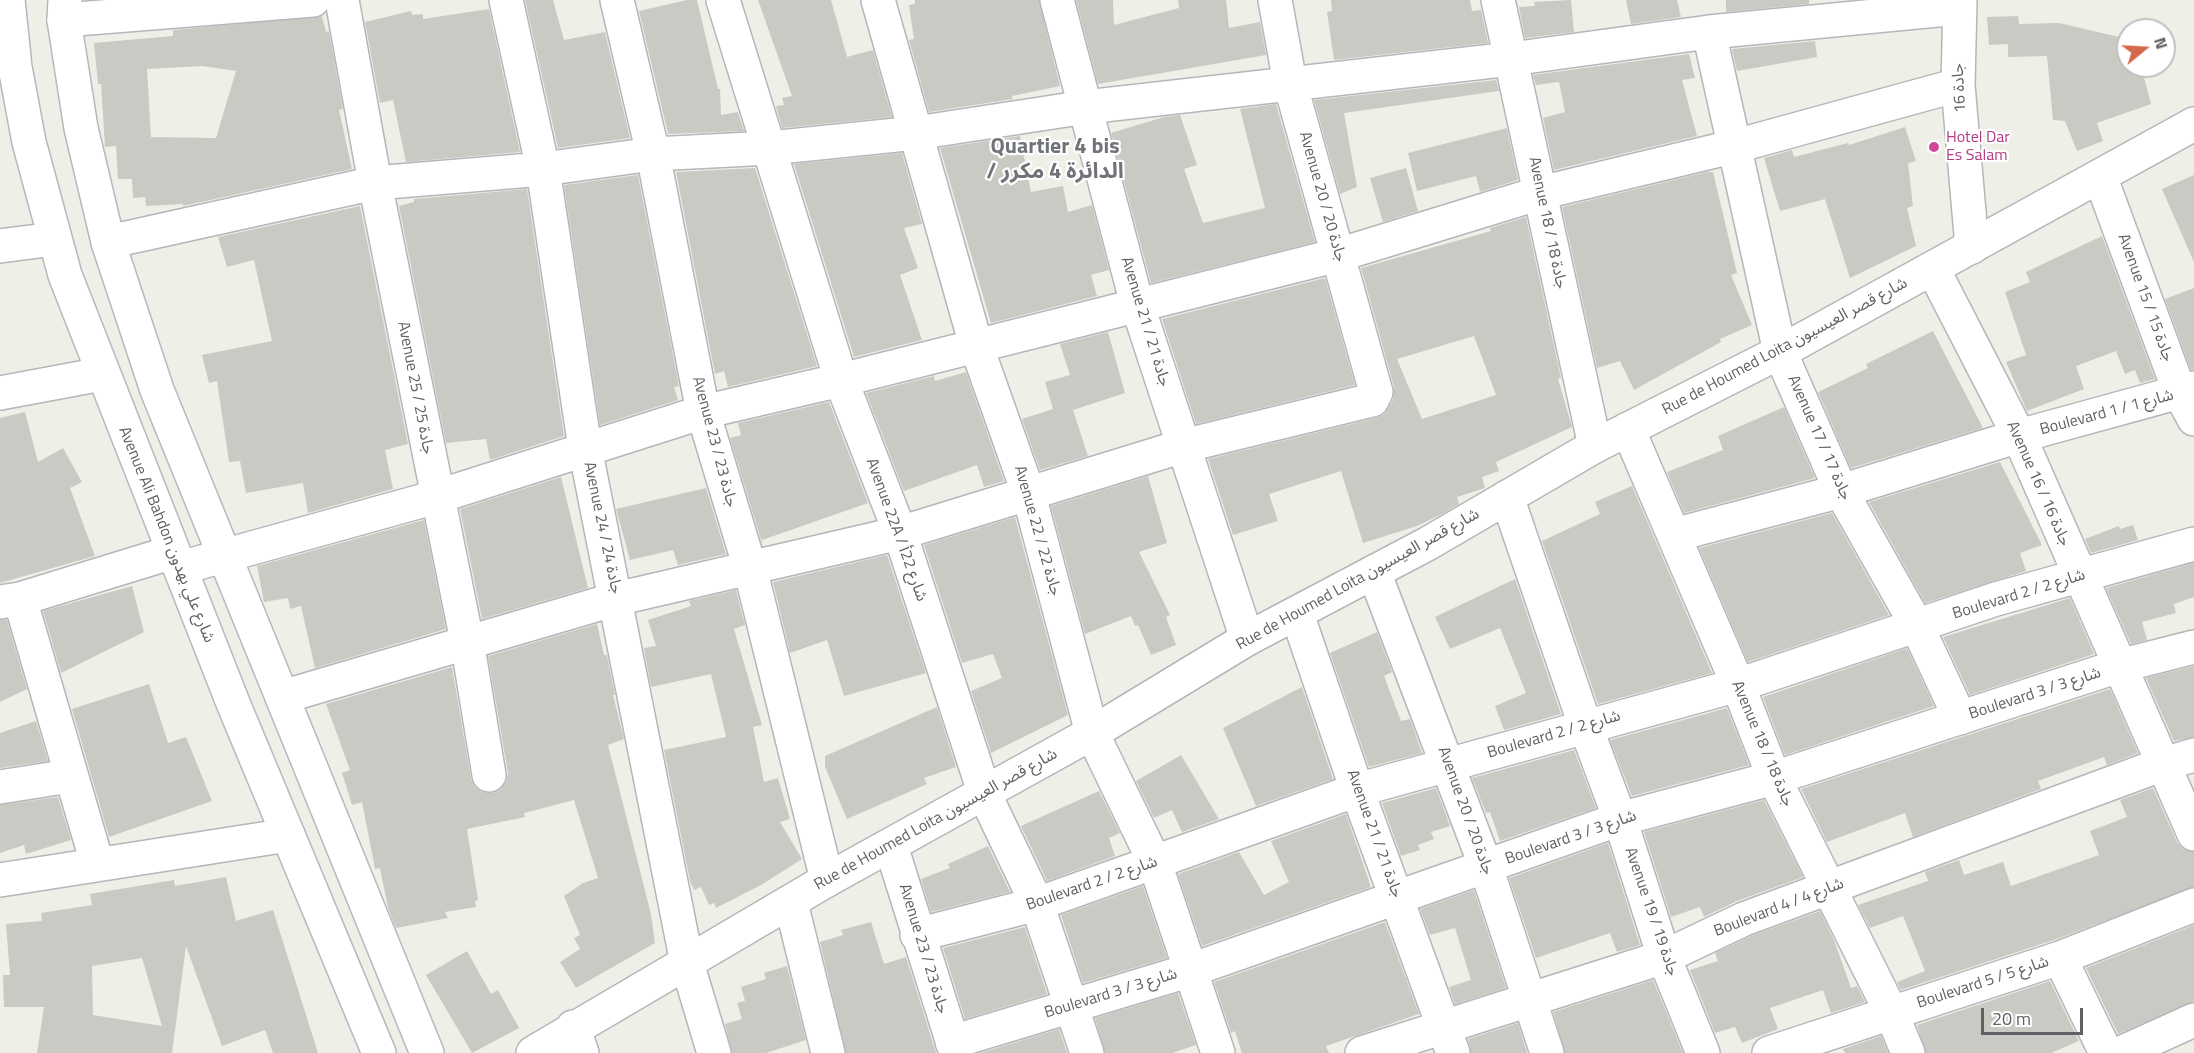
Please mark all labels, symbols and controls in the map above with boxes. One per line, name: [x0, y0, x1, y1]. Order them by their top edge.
north arrow: [2116, 18, 2176, 78]
text: N: [2148, 34, 2174, 52]
street label: جادة 16: [1949, 63, 1971, 113]
place label: Hotel Dar Es Salam: [1946, 128, 2010, 166]
street label: Avenue 20 / جادة 20: [1294, 130, 1350, 264]
district label: Quartier 4 bis / الدائرة 4 مكرر: [986, 135, 1124, 186]
marker: Hotel Dar Es Salam: [1927, 140, 1941, 154]
street label: Avenue 18 / جادة 18: [1524, 155, 1570, 291]
street label: Avenue 15 / جادة 15: [2113, 231, 2177, 365]
street label: Avenue 21 / جادة 21: [1116, 255, 1174, 389]
street label: Rue de Houmed Loita شارع قصر العيسيون: [1659, 274, 1911, 420]
street label: Avenue 25 / جادة 25: [393, 320, 437, 456]
street label: Avenue 17 / جادة 17: [1783, 373, 1855, 503]
street label: Avenue 23 / جادة 23: [687, 374, 741, 510]
street label: Boulevard 1 / شارع 1: [2038, 386, 2176, 440]
street label: Avenue 16 / جادة 16: [2002, 419, 2074, 549]
street label: Avenue Ali Bahdon شارع علي بهدون: [114, 424, 218, 646]
street label: Avenue 22A / شارع 22أ: [861, 456, 931, 604]
street label: Avenue 24 / جادة 24: [579, 460, 625, 596]
street label: Avenue 22 / جادة 22: [1009, 464, 1065, 598]
street label: Rue de Houmed Loita شارع قصر العيسيون: [1233, 505, 1483, 655]
street label: Boulevard 2 / شارع 2: [1950, 566, 2088, 624]
street label: Boulevard 3 / شارع 3: [1967, 664, 2103, 724]
street label: Avenue 18 / جادة 18: [1727, 678, 1797, 810]
street label: Boulevard 2 / شارع 2: [1485, 707, 1623, 763]
street label: Avenue 20 / جادة 20: [1433, 744, 1497, 878]
street label: Rue de Houmed Loita شارع قصر العيسيون: [811, 745, 1061, 895]
street label: Avenue 21 / جادة 21: [1342, 767, 1406, 901]
street label: Boulevard 3 / شارع 3: [1503, 807, 1639, 869]
street label: Avenue 19 / جادة 19: [1620, 845, 1682, 979]
street label: Boulevard 2 / شارع 2: [1024, 853, 1160, 915]
street label: Boulevard 4 / شارع 4: [1711, 874, 1847, 942]
street label: Avenue 23 / جادة 23: [894, 882, 952, 1016]
street label: Boulevard 5 / شارع 5: [1915, 953, 2051, 1013]
street label: Boulevard 3 / شارع 3: [1042, 965, 1180, 1023]
scale bar: [1984, 996, 2086, 1034]
text: 20 m: [1992, 1005, 2031, 1032]

